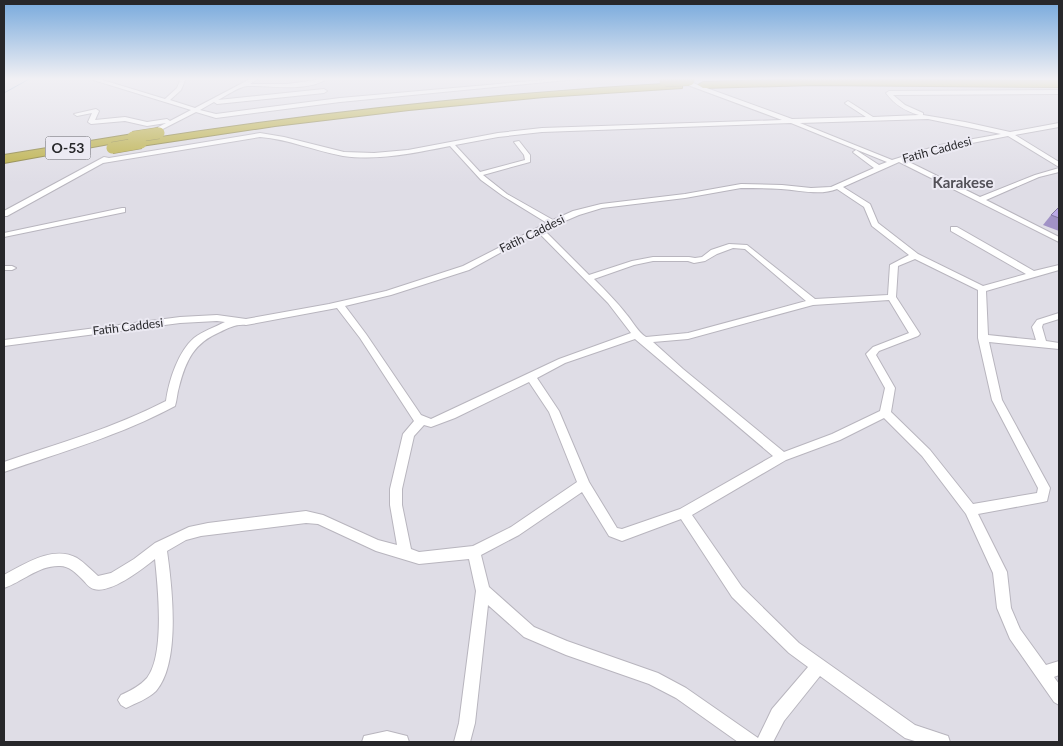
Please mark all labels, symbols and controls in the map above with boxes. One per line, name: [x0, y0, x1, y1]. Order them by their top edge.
street label: Fatih Caddesi: [901, 133, 973, 166]
road number: O-53: [46, 136, 90, 160]
district label: Karakese: [932, 173, 994, 191]
street label: Fatih Caddesi: [497, 211, 567, 256]
street label: Fatih Caddesi: [92, 315, 164, 338]

